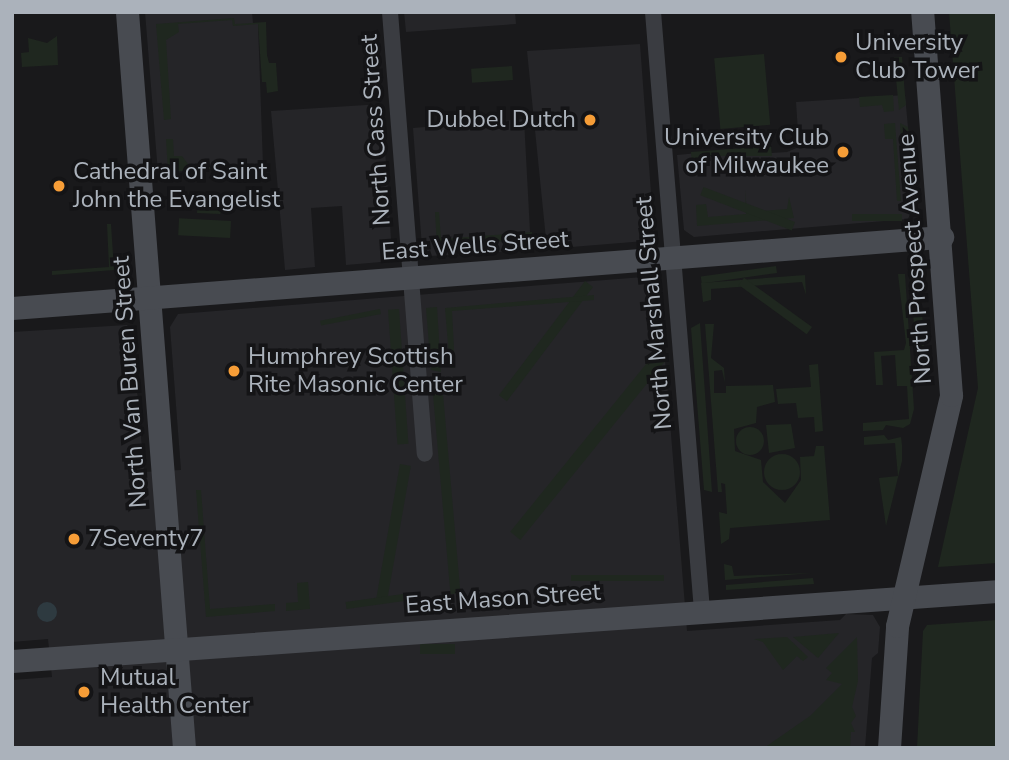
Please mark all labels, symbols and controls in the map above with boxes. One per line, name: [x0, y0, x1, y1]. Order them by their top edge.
place label: University Club Tower: [855, 29, 979, 85]
street label: North Cass Street: [355, 33, 397, 227]
marker: University Club Tower: [833, 49, 849, 65]
place label: Dubbel Dutch: [426, 106, 576, 134]
marker: Dubbel Dutch: [582, 112, 598, 128]
place label: University Club of Milwaukee: [664, 124, 829, 180]
street label: North Prospect Avenue: [892, 133, 938, 385]
marker: University Club of Milwaukee: [835, 144, 851, 160]
place label: Cathedral of Saint John the Evangelist: [73, 158, 280, 214]
marker: Cathedral of Saint John the Evangelist: [51, 178, 67, 194]
street label: North Marshall Street: [629, 195, 679, 431]
street label: East Wells Street: [380, 225, 570, 267]
street label: North Van Buren Street: [107, 255, 153, 509]
place label: Humphrey Scottish Rite Masonic Center: [248, 343, 463, 399]
marker: Humphrey Scottish Rite Masonic Center: [226, 363, 242, 379]
place label: 7Seventy7: [88, 525, 204, 553]
marker: 7Seventy7: [66, 531, 82, 547]
street label: East Mason Street: [404, 578, 602, 620]
place label: Mutual Health Center: [100, 664, 250, 720]
marker: Mutual Health Center: [74, 682, 94, 702]

